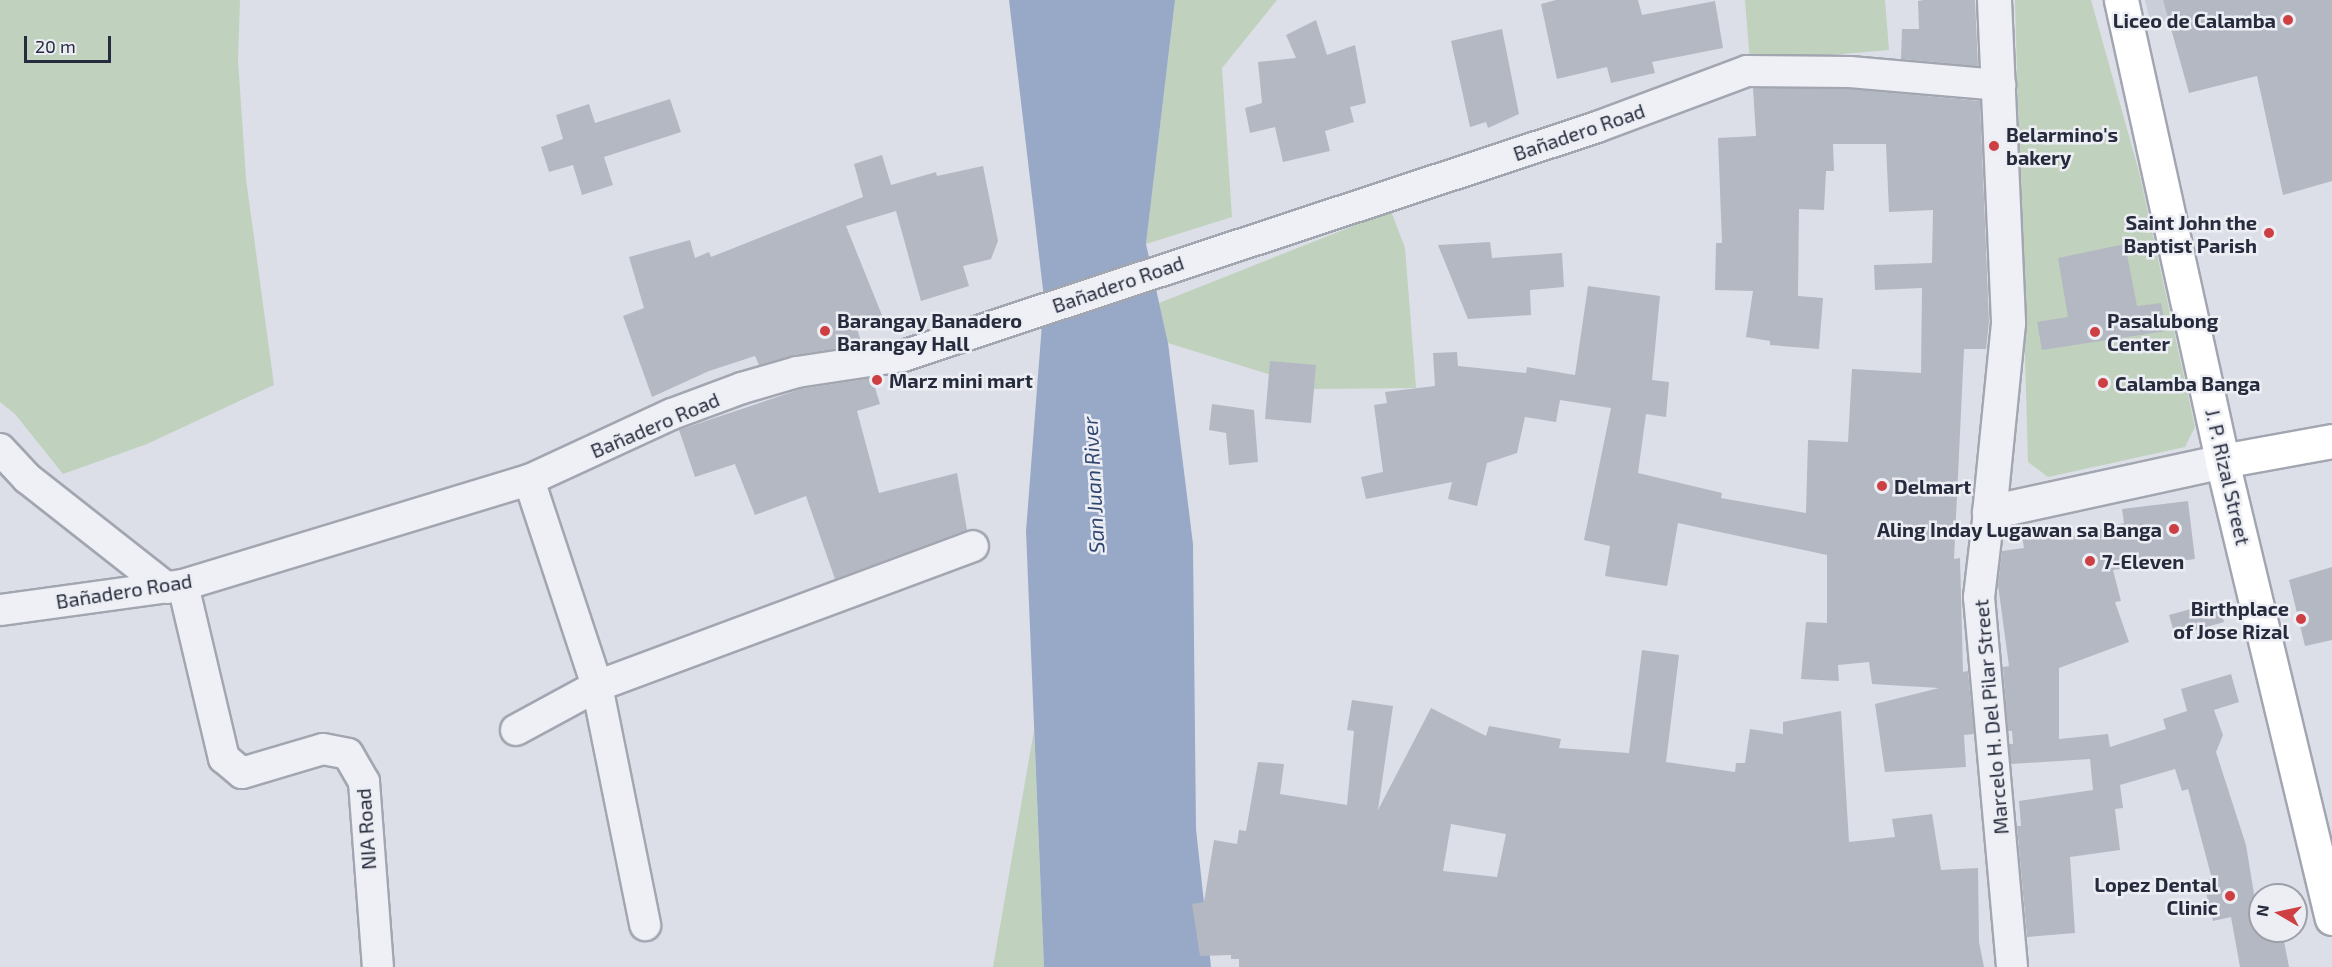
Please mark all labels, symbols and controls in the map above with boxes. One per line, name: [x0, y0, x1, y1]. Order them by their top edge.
place label: Liceo de Calamba: [2113, 8, 2276, 32]
marker: Liceo de Calamba: [2281, 13, 2295, 27]
scale bar: [27, 24, 114, 62]
text: 20 m: [35, 35, 76, 57]
street label: Bañadero Road: [1510, 98, 1648, 166]
place label: Belarmino's bakery: [2006, 122, 2118, 169]
marker: Belarmino's bakery: [1987, 139, 2001, 153]
place label: Saint John the Baptist Parish: [2124, 210, 2257, 257]
marker: Saint John the Baptist Parish: [2262, 226, 2276, 240]
street label: Bañadero Road: [1049, 250, 1187, 318]
place label: Barangay Banadero Barangay Hall: [837, 308, 1023, 355]
place label: Pasalubong Center: [2107, 308, 2218, 355]
marker: Barangay Banadero Barangay Hall: [818, 324, 832, 338]
marker: Pasalubong Center: [2088, 325, 2102, 339]
place label: Marz mini mart: [889, 368, 1033, 392]
place label: Calamba Banga: [2115, 371, 2260, 395]
marker: Marz mini mart: [870, 373, 884, 387]
marker: Calamba Banga: [2096, 376, 2110, 390]
street label: Bañadero Road: [587, 387, 723, 463]
street label: J. P. Rizal Street: [2201, 406, 2255, 548]
water label: San Juan River: [1077, 416, 1109, 554]
place label: Delmart: [1894, 474, 1971, 498]
marker: Delmart: [1875, 479, 1889, 493]
place label: Aling Inday Lugawan sa Banga: [1877, 517, 2162, 541]
marker: Aling Inday Lugawan sa Banga: [2167, 522, 2181, 536]
place label: 7-Eleven: [2102, 549, 2184, 573]
marker: 7-Eleven: [2083, 554, 2097, 568]
street label: Bañadero Road: [54, 568, 194, 614]
place label: Birthplace of Jose Rizal: [2172, 596, 2289, 643]
street label: Marcelo H. Del Pilar Street: [1969, 598, 2013, 836]
marker: Birthplace of Jose Rizal: [2294, 612, 2308, 626]
street label: NIA Road: [351, 787, 381, 871]
place label: Lopez Dental Clinic: [2094, 873, 2218, 920]
north arrow: [2248, 883, 2308, 943]
marker: Lopez Dental Clinic: [2223, 889, 2237, 903]
text: N: [2251, 903, 2272, 918]

